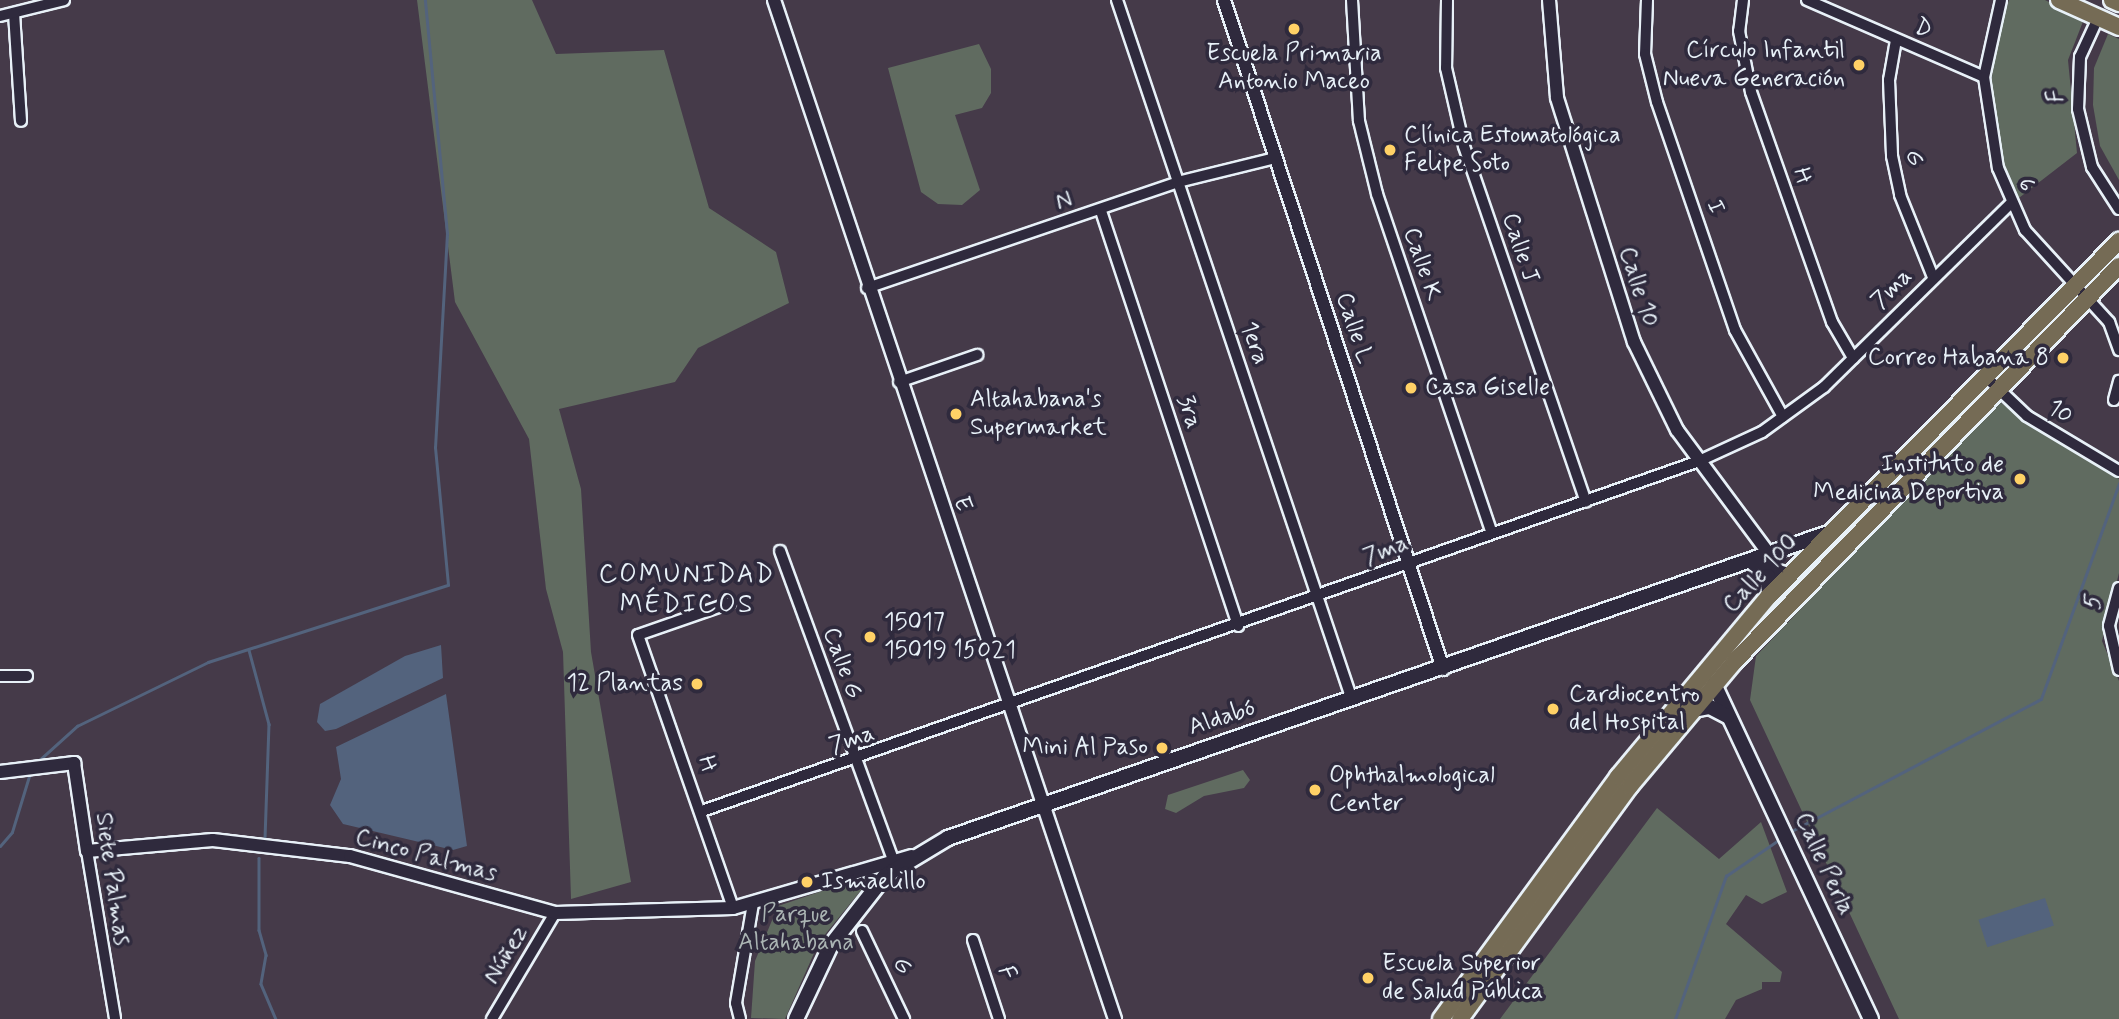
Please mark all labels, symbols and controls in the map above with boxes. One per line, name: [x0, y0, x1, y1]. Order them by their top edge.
street label: D: [1910, 13, 1936, 45]
marker: Escuela Primaria Antonio Maceo: [1286, 21, 1302, 37]
place label: Círculo Infantil Nueva Generación: [1660, 37, 1845, 93]
place label: Escuela Primaria Antonio Maceo: [1207, 40, 1381, 96]
marker: Círculo Infantil Nueva Generación: [1851, 57, 1867, 73]
street label: F: [2042, 89, 2072, 103]
place label: Clínica Estomatológica Felipe Soto: [1404, 122, 1621, 178]
marker: Clínica Estomatológica Felipe Soto: [1382, 142, 1398, 158]
street label: G: [1898, 148, 1930, 168]
street label: H: [1786, 164, 1818, 188]
street label: 6: [2010, 174, 2042, 196]
street label: N: [1052, 185, 1076, 217]
street label: I: [1699, 196, 1731, 218]
street label: Calle J: [1495, 209, 1545, 287]
street label: Calle K: [1396, 224, 1448, 304]
street label: Calle 10: [1612, 243, 1664, 331]
street label: 7ma: [1866, 263, 1918, 315]
street label: Calle L: [1329, 289, 1379, 367]
street label: 1era: [1233, 318, 1275, 368]
place label: Correo Habana 8: [1868, 344, 2049, 372]
marker: Correo Habana 8: [2055, 350, 2071, 366]
place label: Casa Giselle: [1425, 374, 1548, 402]
marker: Casa Giselle: [1403, 380, 1419, 396]
place label: Altahabana's Supermarket: [970, 386, 1107, 442]
street label: 3ra: [1170, 392, 1208, 432]
street label: 10: [2042, 393, 2078, 431]
marker: Altahabana's Supermarket: [948, 406, 964, 422]
place label: Instituto de Medicina Deportiva: [1810, 451, 2004, 507]
marker: Instituto de Medicina Deportiva: [2010, 469, 2030, 489]
street label: E: [946, 493, 978, 515]
street label: 7ma: [1359, 529, 1413, 573]
street label: Calle 100: [1717, 529, 1805, 619]
district label: COMUNIDAD MÉDICOS: [603, 560, 771, 622]
street label: 5: [2078, 591, 2110, 613]
place label: 15017 15019 15021: [884, 609, 1013, 665]
street label: Calle G: [816, 623, 868, 703]
marker: 15017 15019 15021: [862, 629, 878, 645]
place label: 12 Plantas: [566, 670, 683, 698]
marker: 12 Plantas: [689, 676, 705, 692]
place label: Cardiocentro del Hospital: [1569, 681, 1700, 737]
street label: Aldabó: [1185, 694, 1259, 742]
marker: Cardiocentro del Hospital: [1543, 699, 1563, 719]
street label: 7ma: [826, 719, 878, 761]
place label: Mini Al Paso: [1021, 734, 1148, 762]
marker: Mini Al Paso: [1154, 740, 1170, 756]
street label: H: [691, 752, 723, 776]
place label: Ophthalmological Center: [1329, 762, 1495, 818]
marker: Ophthalmological Center: [1307, 782, 1323, 798]
street label: Calle Perla: [1788, 809, 1860, 919]
street label: Siete Palmas: [88, 810, 136, 948]
street label: Cinco Palmas: [354, 824, 498, 888]
place label: Ismaelillo: [821, 868, 926, 896]
marker: Ismaelillo: [799, 874, 815, 890]
park label: Parque Altahabana: [738, 901, 854, 957]
street label: Núñez: [477, 921, 535, 989]
place label: Escuela Superior de Salud Pública: [1382, 950, 1543, 1006]
street label: G: [886, 953, 918, 979]
street label: F: [990, 962, 1022, 984]
marker: Escuela Superior de Salud Pública: [1360, 970, 1376, 986]

